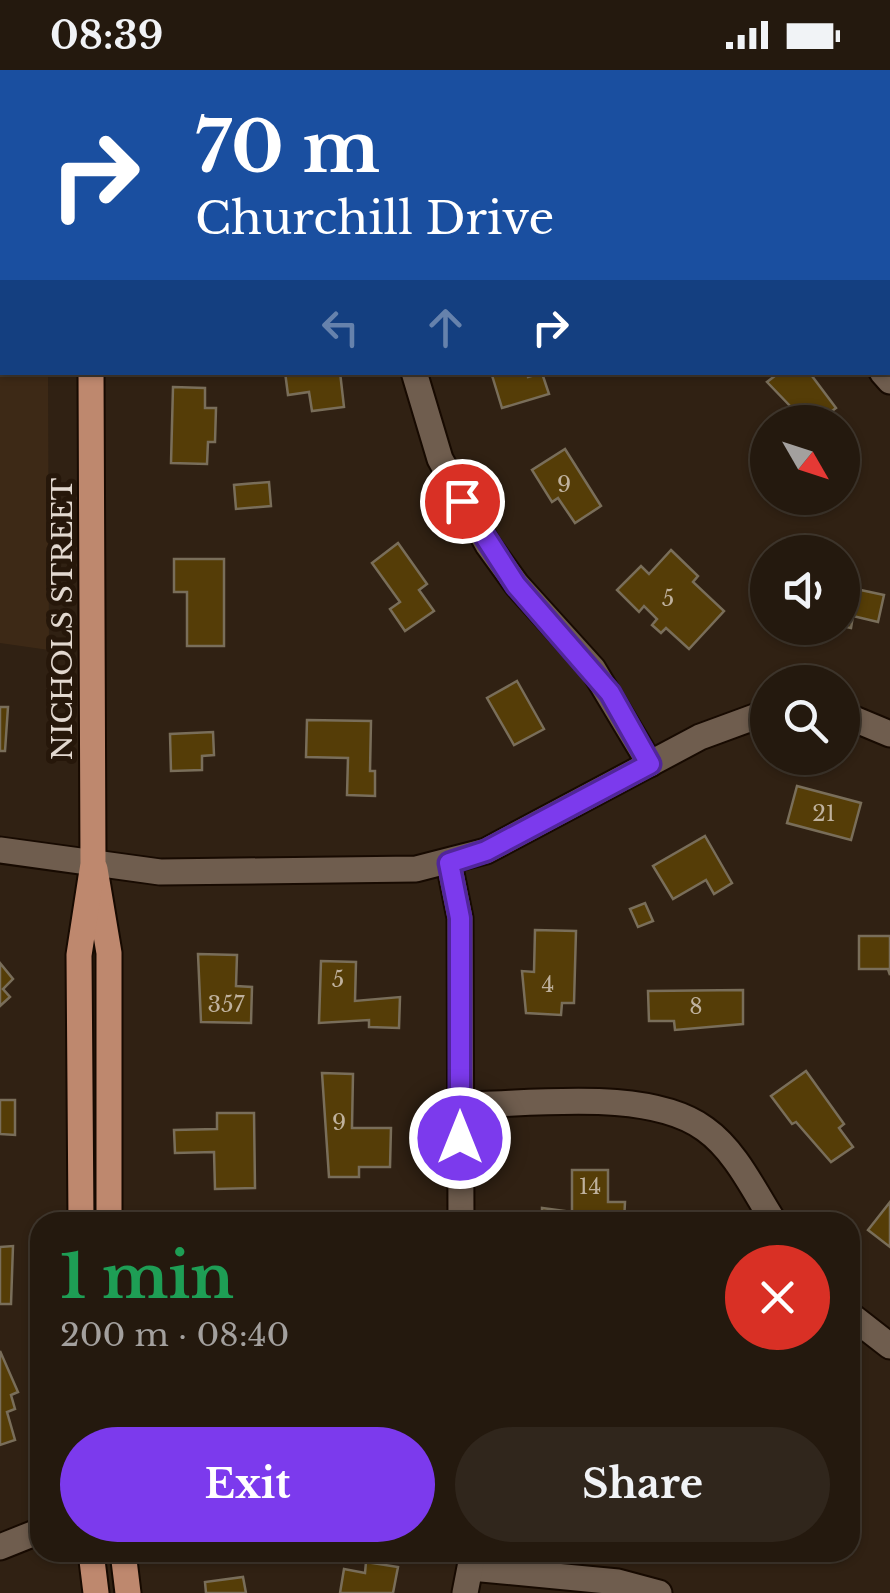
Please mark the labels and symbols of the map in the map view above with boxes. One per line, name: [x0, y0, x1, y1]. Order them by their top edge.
north arrow: [750, 405, 860, 515]
pin: [420, 459, 505, 544]
house number: 9: [557, 471, 571, 498]
street label: NICHOLS STREET: [45, 477, 80, 760]
house number: 5: [662, 585, 674, 612]
house number: 21: [812, 800, 836, 827]
house number: 5: [332, 966, 344, 993]
house number: 4: [542, 971, 554, 998]
house number: 357: [207, 991, 246, 1018]
house number: 8: [689, 993, 703, 1020]
position arrow: [408, 1086, 512, 1190]
house number: 9: [332, 1109, 346, 1136]
house number: 14: [579, 1173, 601, 1200]

